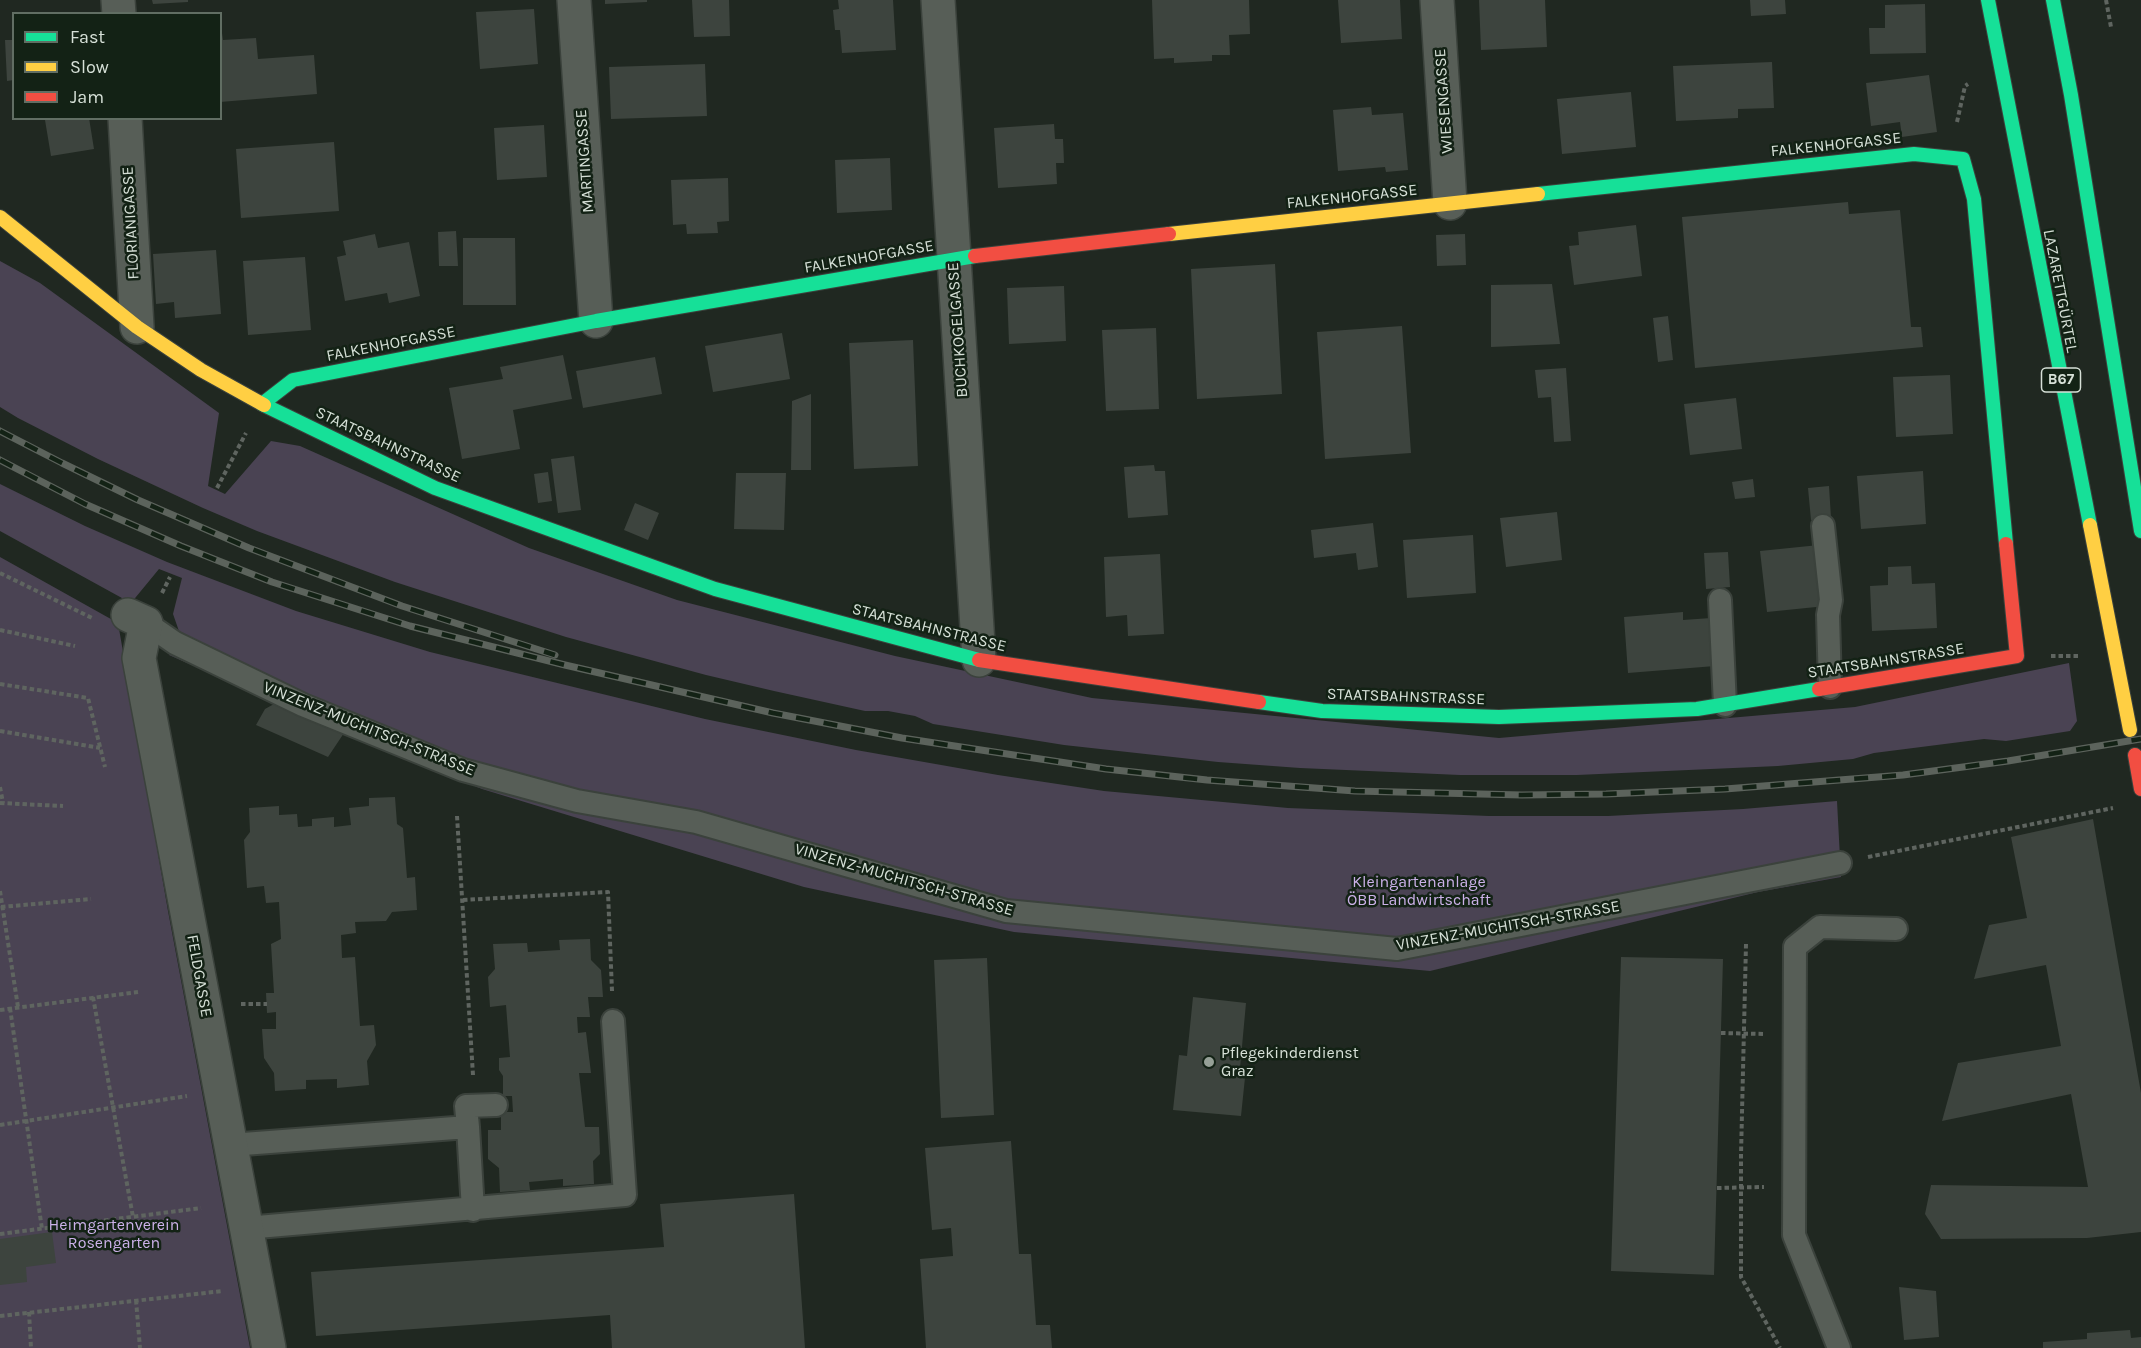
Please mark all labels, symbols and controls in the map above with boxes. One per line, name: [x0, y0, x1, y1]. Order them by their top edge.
legend: [12, 12, 222, 120]
text: Fast: [70, 26, 105, 48]
street label: WIESENGASSE: [1431, 48, 1457, 154]
text: Slow: [70, 56, 109, 78]
text: Jam: [70, 86, 104, 108]
street label: MARTINGASSE: [572, 109, 598, 213]
street label: FALKENHOFGASSE: [1770, 129, 1902, 161]
street label: FLORIANIGASSE: [118, 166, 144, 280]
street label: FALKENHOFGASSE: [1286, 181, 1418, 213]
street label: LAZARETTGÜRTEL: [2039, 228, 2081, 354]
street label: FALKENHOFGASSE: [803, 236, 935, 278]
street label: BUCHKOGELGASSE: [944, 262, 972, 398]
street label: FALKENHOFGASSE: [325, 322, 457, 366]
road number: B67: [2042, 368, 2080, 392]
street label: STAATSBAHNSTRASSE: [312, 403, 464, 487]
street label: STAATSBAHNSTRASSE: [850, 600, 1008, 656]
street label: STAATSBAHNSTRASSE: [1806, 639, 1966, 683]
street label: VINZENZ-MUCHITSCH-STRASSE: [260, 678, 478, 780]
street label: STAATSBAHNSTRASSE: [1327, 685, 1485, 709]
street label: VINZENZ-MUCHITSCH-STRASSE: [792, 840, 1016, 920]
park label: Kleingartenanlage ÖBB Landwirtschaft: [1347, 872, 1491, 910]
street label: VINZENZ-MUCHITSCH-STRASSE: [1395, 897, 1621, 955]
street label: FELDGASSE: [182, 933, 216, 1019]
place label: Pflegekinderdienst Graz: [1221, 1043, 1359, 1081]
marker: Pflegekinderdienst Graz: [1202, 1055, 1216, 1069]
park label: Heimgartenverein Rosengarten: [49, 1215, 179, 1253]

